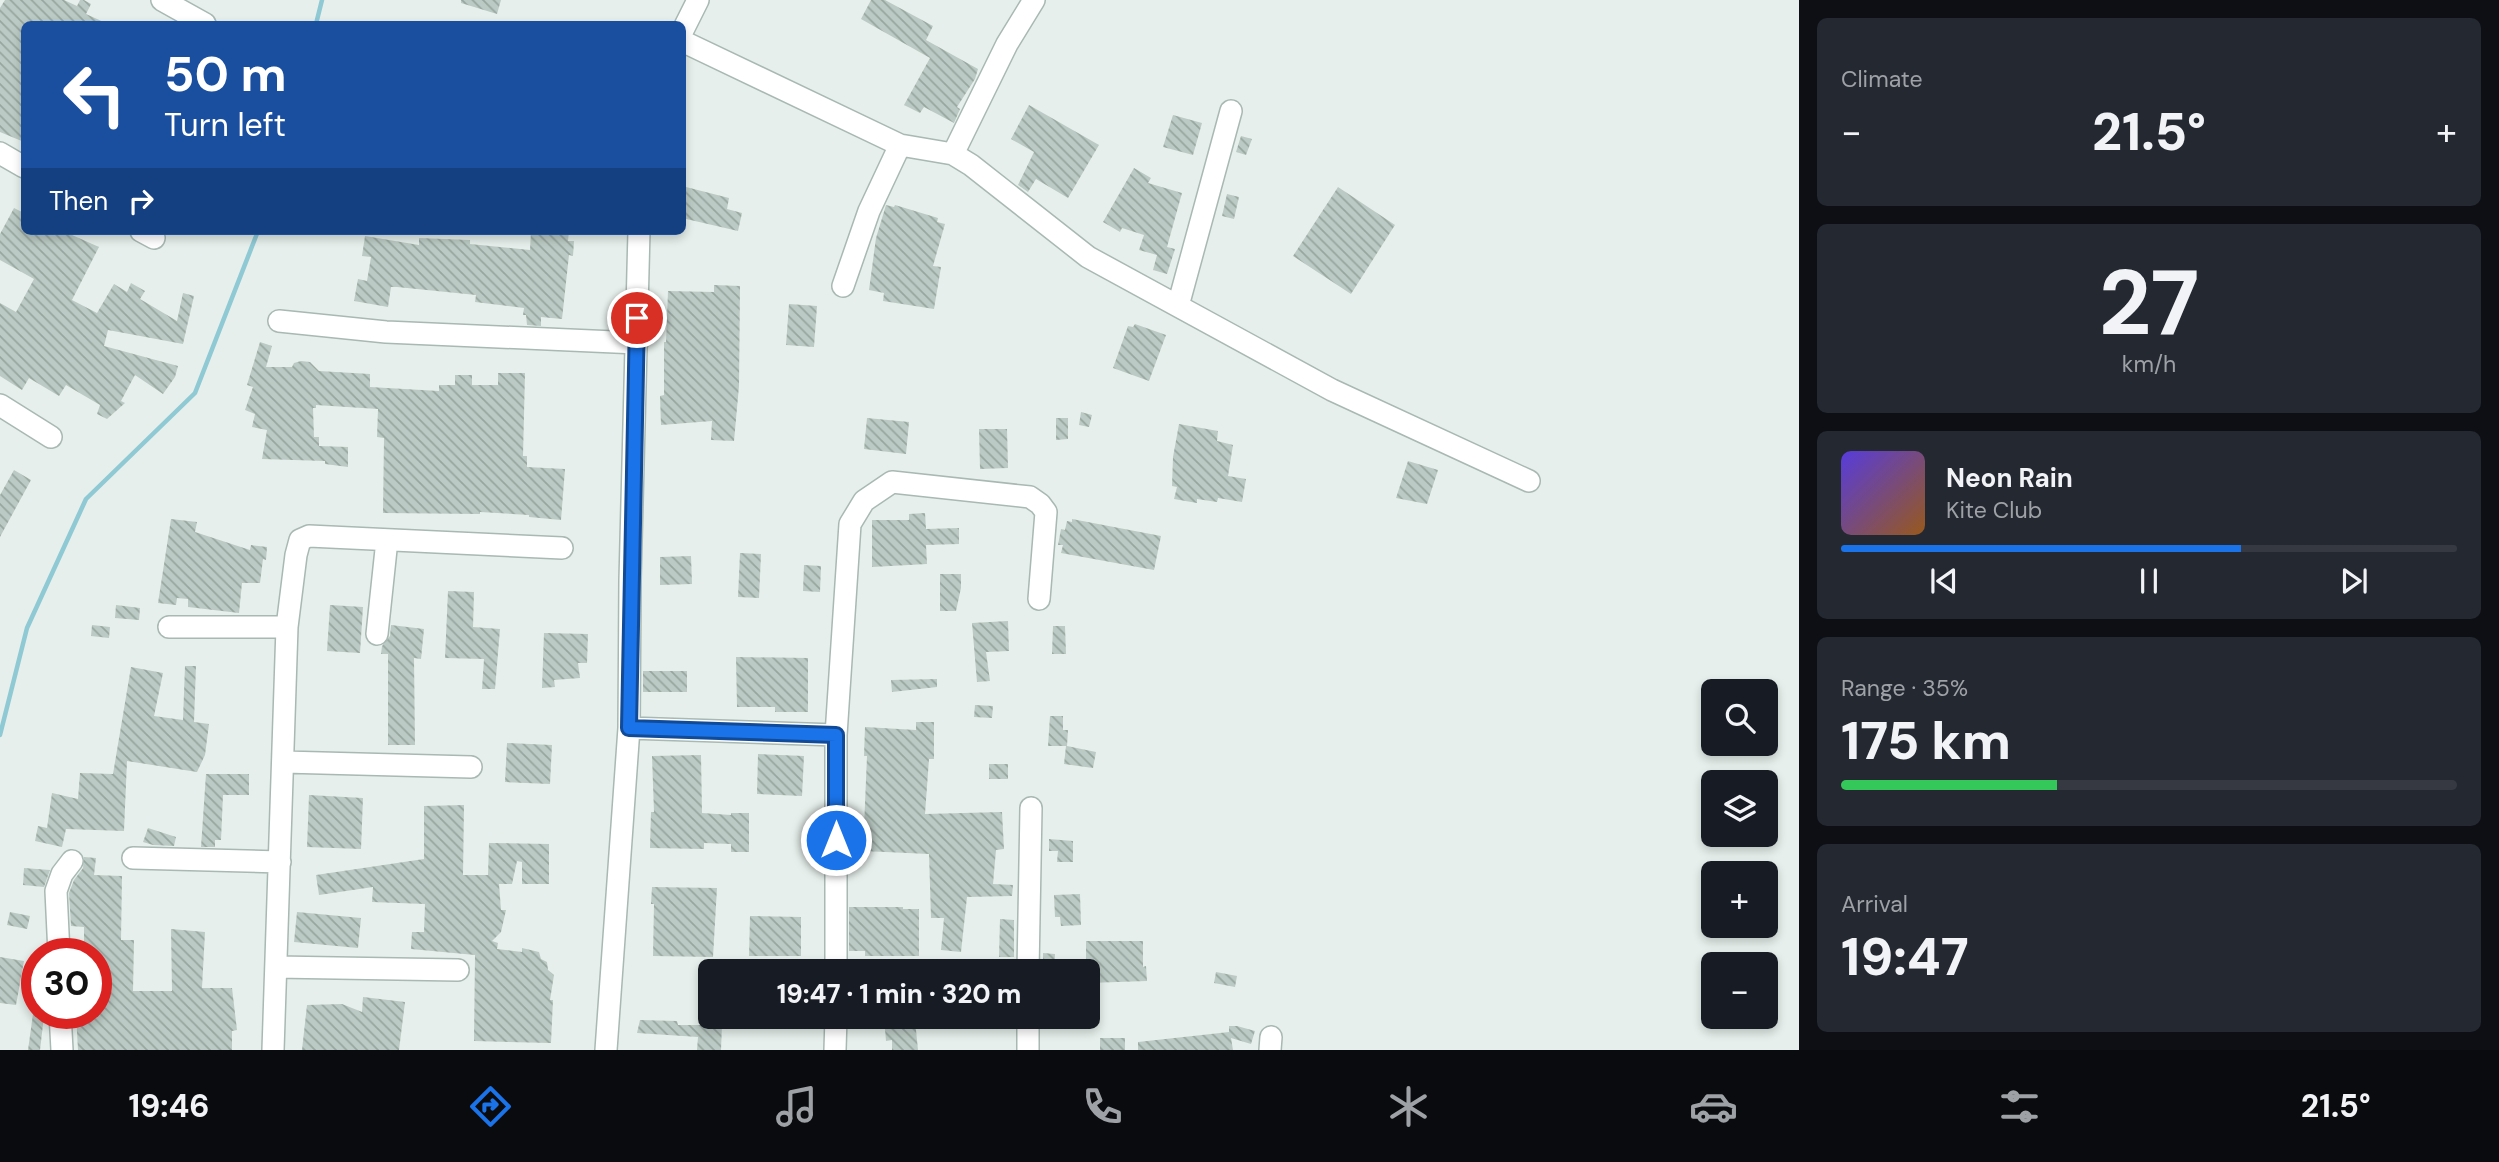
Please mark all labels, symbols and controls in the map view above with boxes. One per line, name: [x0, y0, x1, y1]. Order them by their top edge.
text: 50 m: [164, 42, 287, 106]
icon: left: [49, 49, 140, 140]
text: Climate: [1841, 64, 1923, 94]
text: 21.5°: [2092, 98, 2206, 166]
text: Turn left: [164, 104, 286, 146]
text: −: [1841, 107, 1862, 157]
text: +: [2436, 107, 2457, 157]
icon: right: [122, 182, 160, 220]
text: Then: [49, 184, 108, 218]
text: 27: [2099, 244, 2199, 362]
pin: [607, 288, 667, 348]
icon: arrive: [618, 299, 656, 337]
text: km/h: [2122, 349, 2176, 379]
text: Neon Rain: [1946, 461, 2073, 495]
text: Kite Club: [1946, 495, 2042, 525]
icon: previous: [1925, 562, 1963, 600]
icon: pause: [2130, 562, 2168, 600]
icon: next: [2335, 562, 2373, 600]
text: Range · 35%: [1841, 673, 1968, 703]
map controls: [1701, 679, 1778, 1029]
button: search: [1701, 679, 1778, 756]
text: 175 km: [1841, 707, 2011, 775]
button: layers: [1701, 770, 1778, 847]
position arrow: [799, 803, 873, 877]
button: +: [1701, 861, 1778, 938]
text: Arrival: [1841, 889, 1908, 919]
text: 19:47: [1841, 923, 1969, 991]
speed limit sign: 30: [21, 938, 112, 1029]
button: −: [1701, 952, 1778, 1029]
text: 19:47 · 1 min · 320 m: [777, 977, 1021, 1011]
icon: directions: [466, 1082, 515, 1131]
icon: music: [772, 1082, 821, 1131]
icon: phone: [1078, 1082, 1127, 1131]
icon: climate: [1384, 1082, 1433, 1131]
icon: car: [1689, 1082, 1738, 1131]
icon: filters: [1995, 1082, 2044, 1131]
text: 19:46: [128, 1085, 210, 1127]
text: 21.5°: [2301, 1085, 2371, 1127]

